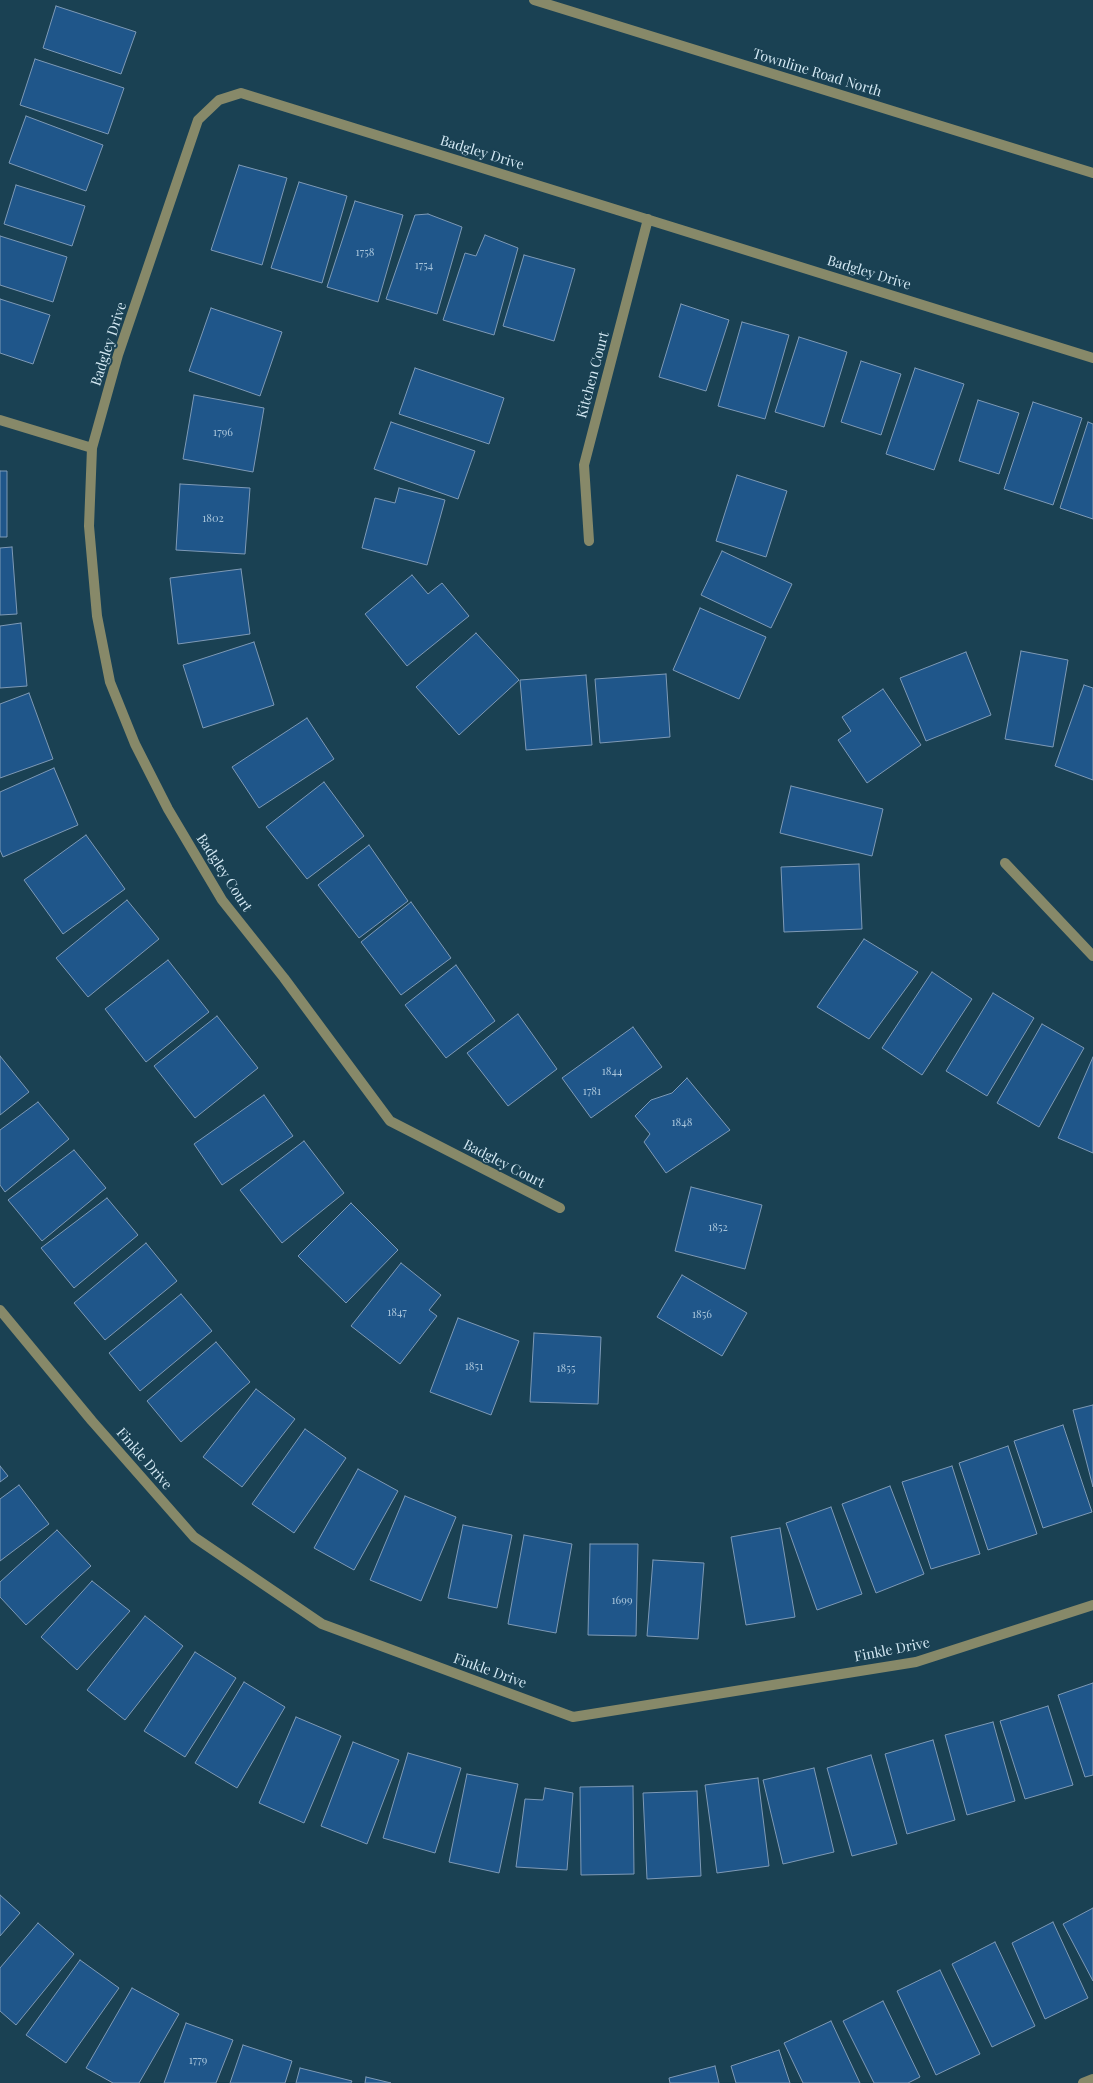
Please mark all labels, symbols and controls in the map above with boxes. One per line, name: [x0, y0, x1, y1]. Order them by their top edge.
street label: Townline Road North: [751, 45, 883, 101]
street label: Badgley Drive: [438, 132, 526, 174]
house number: 1758: [356, 246, 374, 260]
street label: Badgley Drive: [825, 252, 913, 294]
house number: 1754: [415, 259, 433, 273]
street label: Badgley Drive: [88, 300, 130, 388]
street label: Kitchen Court: [573, 330, 613, 420]
house number: 1796: [213, 426, 233, 440]
house number: 1802: [202, 512, 224, 526]
street label: Badgley Court: [193, 831, 255, 915]
house number: 1844: [602, 1065, 622, 1079]
house number: 1781: [583, 1085, 601, 1099]
house number: 1848: [672, 1116, 692, 1130]
street label: Badgley Court: [460, 1136, 548, 1192]
house number: 1852: [708, 1221, 728, 1235]
house number: 1847: [387, 1306, 407, 1320]
house number: 1856: [692, 1308, 712, 1322]
house number: 1851: [465, 1360, 483, 1374]
house number: 1855: [557, 1362, 575, 1376]
street label: Finkle Drive: [113, 1425, 175, 1493]
house number: 1699: [612, 1594, 632, 1608]
street label: Finkle Drive: [853, 1634, 931, 1666]
street label: Finkle Drive: [451, 1650, 529, 1692]
house number: 1779: [189, 2054, 207, 2068]

